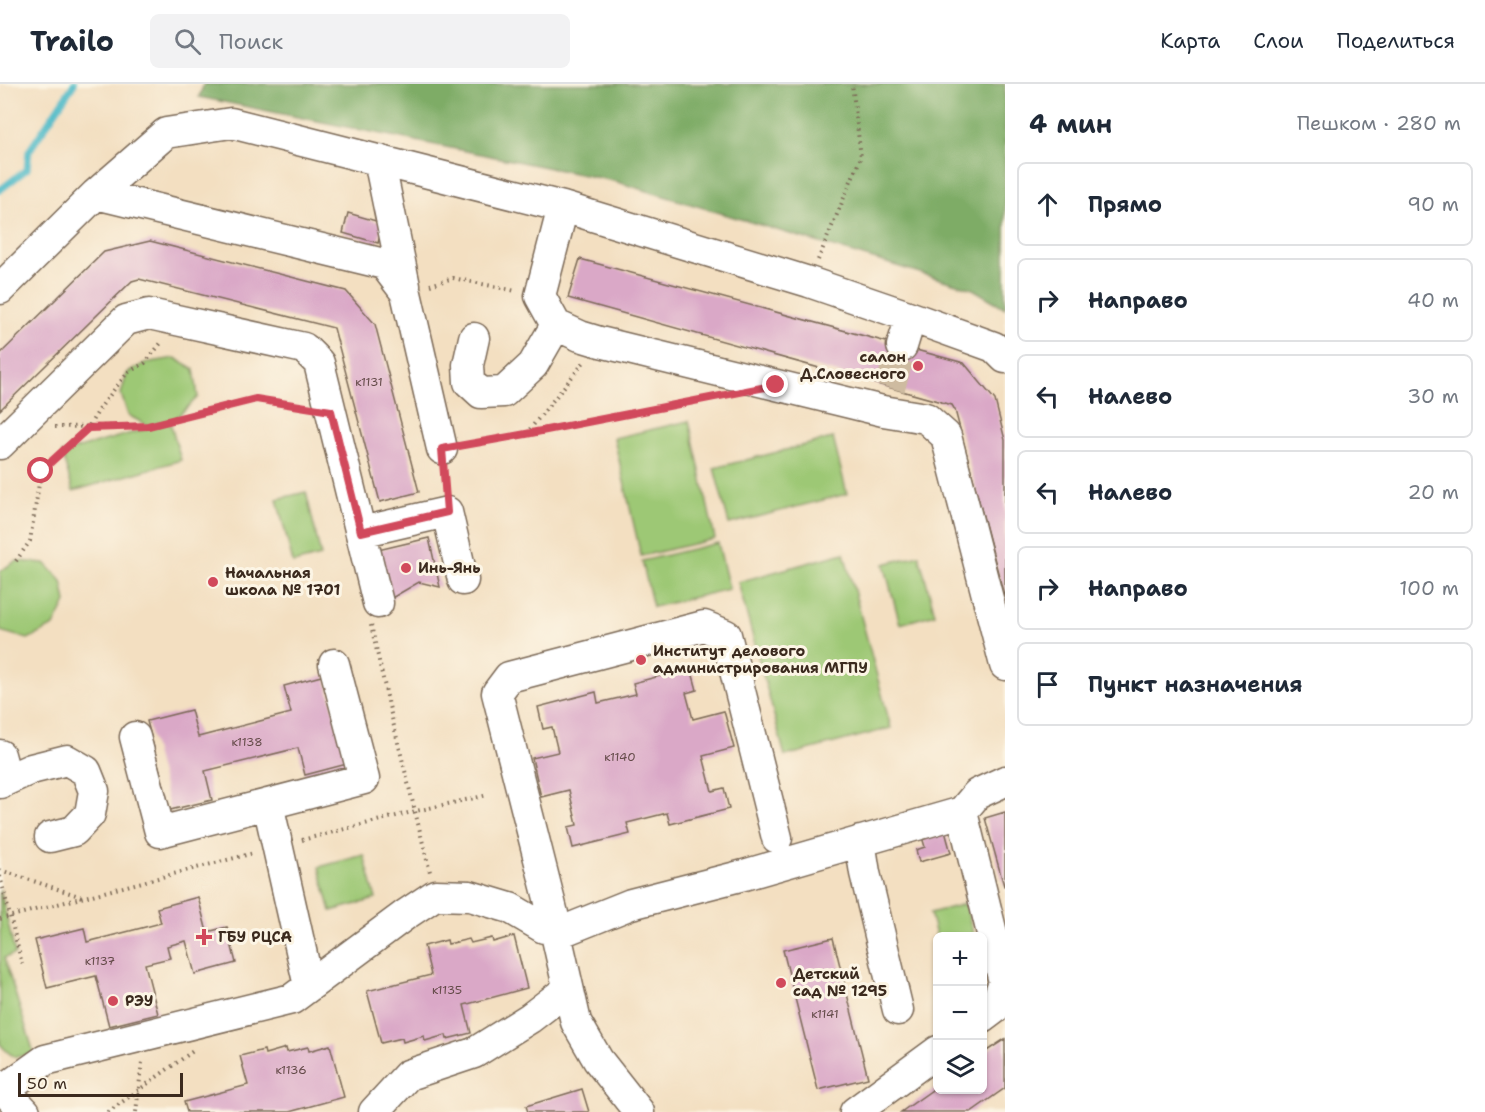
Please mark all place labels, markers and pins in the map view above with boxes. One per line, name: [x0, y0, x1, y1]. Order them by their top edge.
place label: салон Д.Словесного: [800, 347, 906, 384]
marker: салон Д.Словесного: [911, 359, 925, 373]
place label: Инь-Янь: [418, 558, 480, 578]
marker: Инь-Янь: [399, 561, 413, 575]
place label: Начальная школа № 1701: [225, 563, 340, 600]
marker: Начальная школа № 1701: [206, 575, 220, 589]
place label: Институт делового администрирования МГПУ: [653, 641, 868, 678]
marker: Институт делового администрирования МГПУ: [634, 653, 648, 667]
place label: ГБУ РЦСА: [218, 927, 292, 947]
marker: ГБУ РЦСА: [195, 928, 213, 946]
place label: Детский сад № 1295: [793, 964, 887, 1001]
marker: Детский сад № 1295: [774, 976, 788, 990]
place label: РЭУ: [125, 991, 153, 1011]
marker: РЭУ: [106, 994, 120, 1008]

